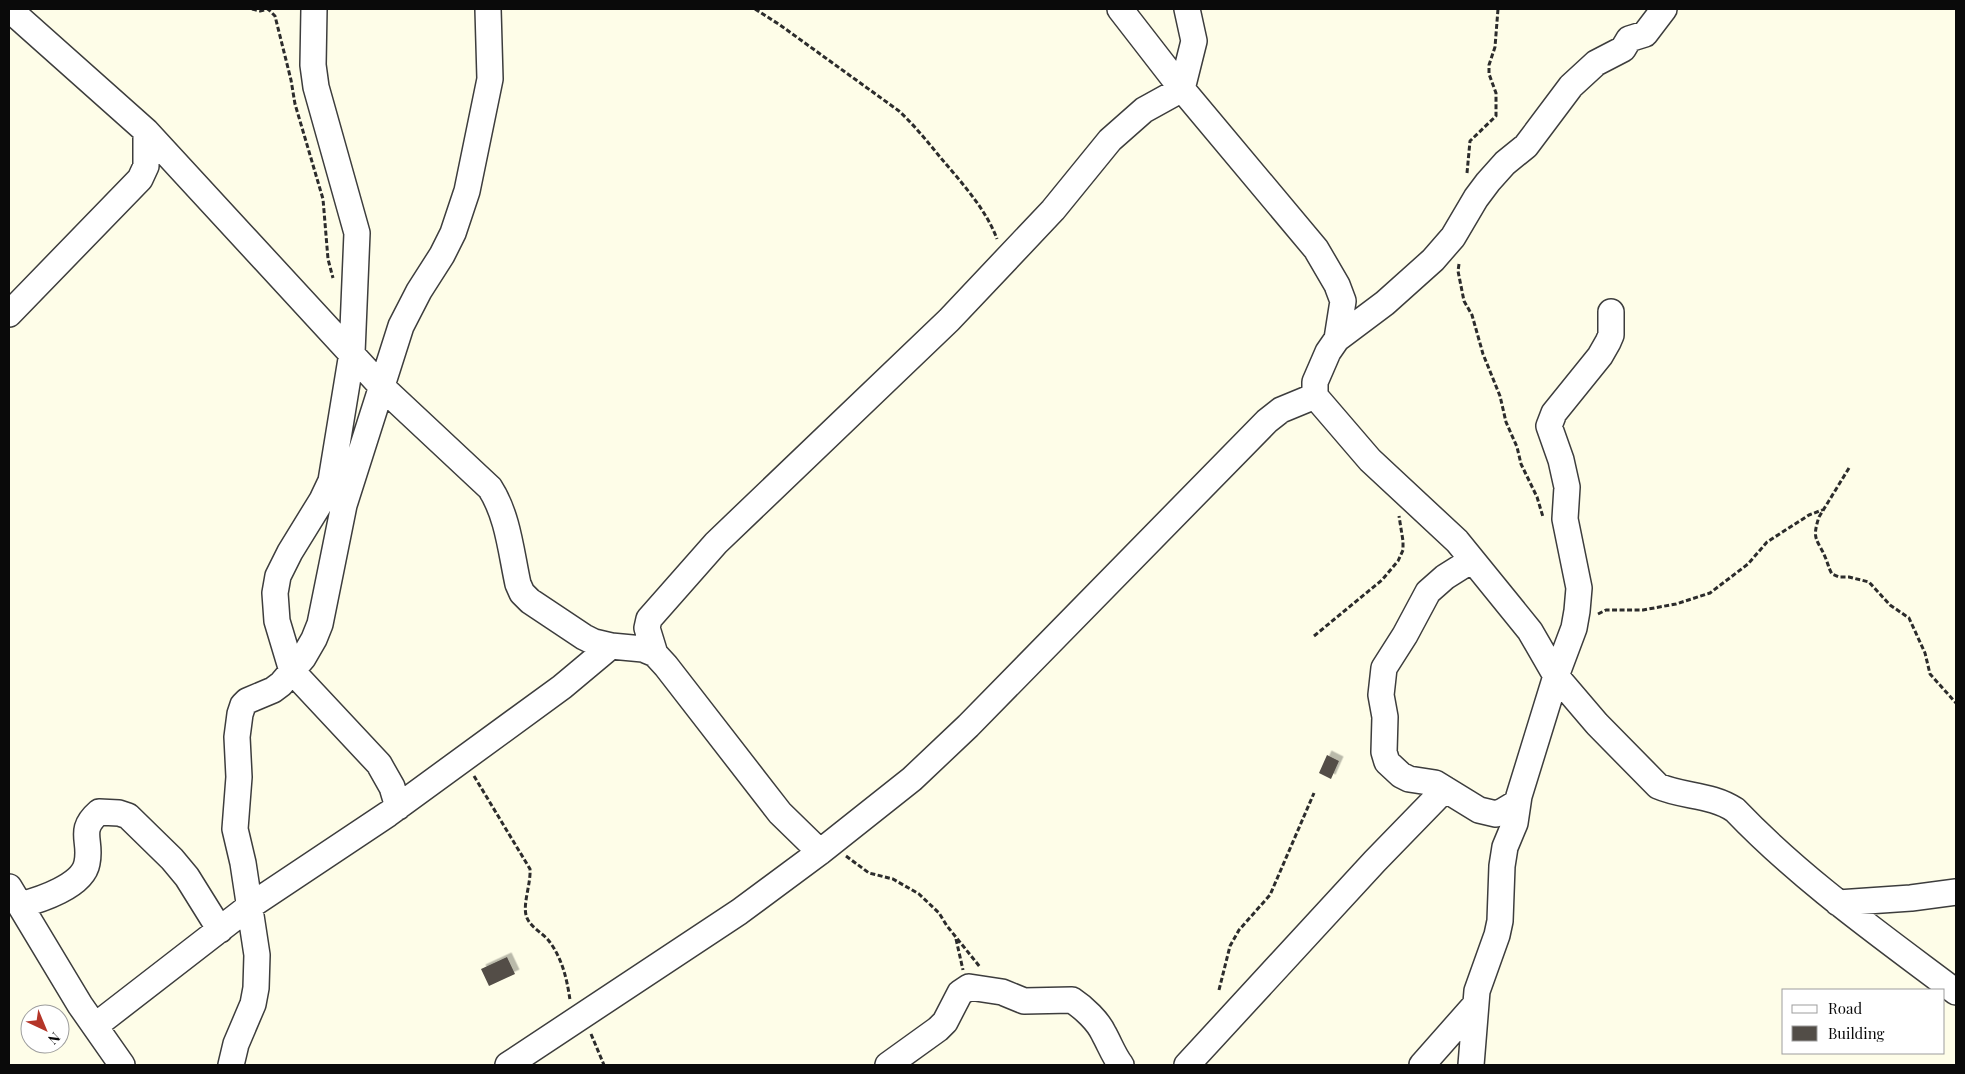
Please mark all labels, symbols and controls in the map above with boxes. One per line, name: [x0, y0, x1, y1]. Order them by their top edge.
legend: [1782, 989, 1945, 1054]
text: Road: [1828, 998, 1862, 1018]
north arrow: [20, 1004, 70, 1054]
text: Building: [1828, 1023, 1885, 1043]
text: N: [44, 1028, 65, 1049]

